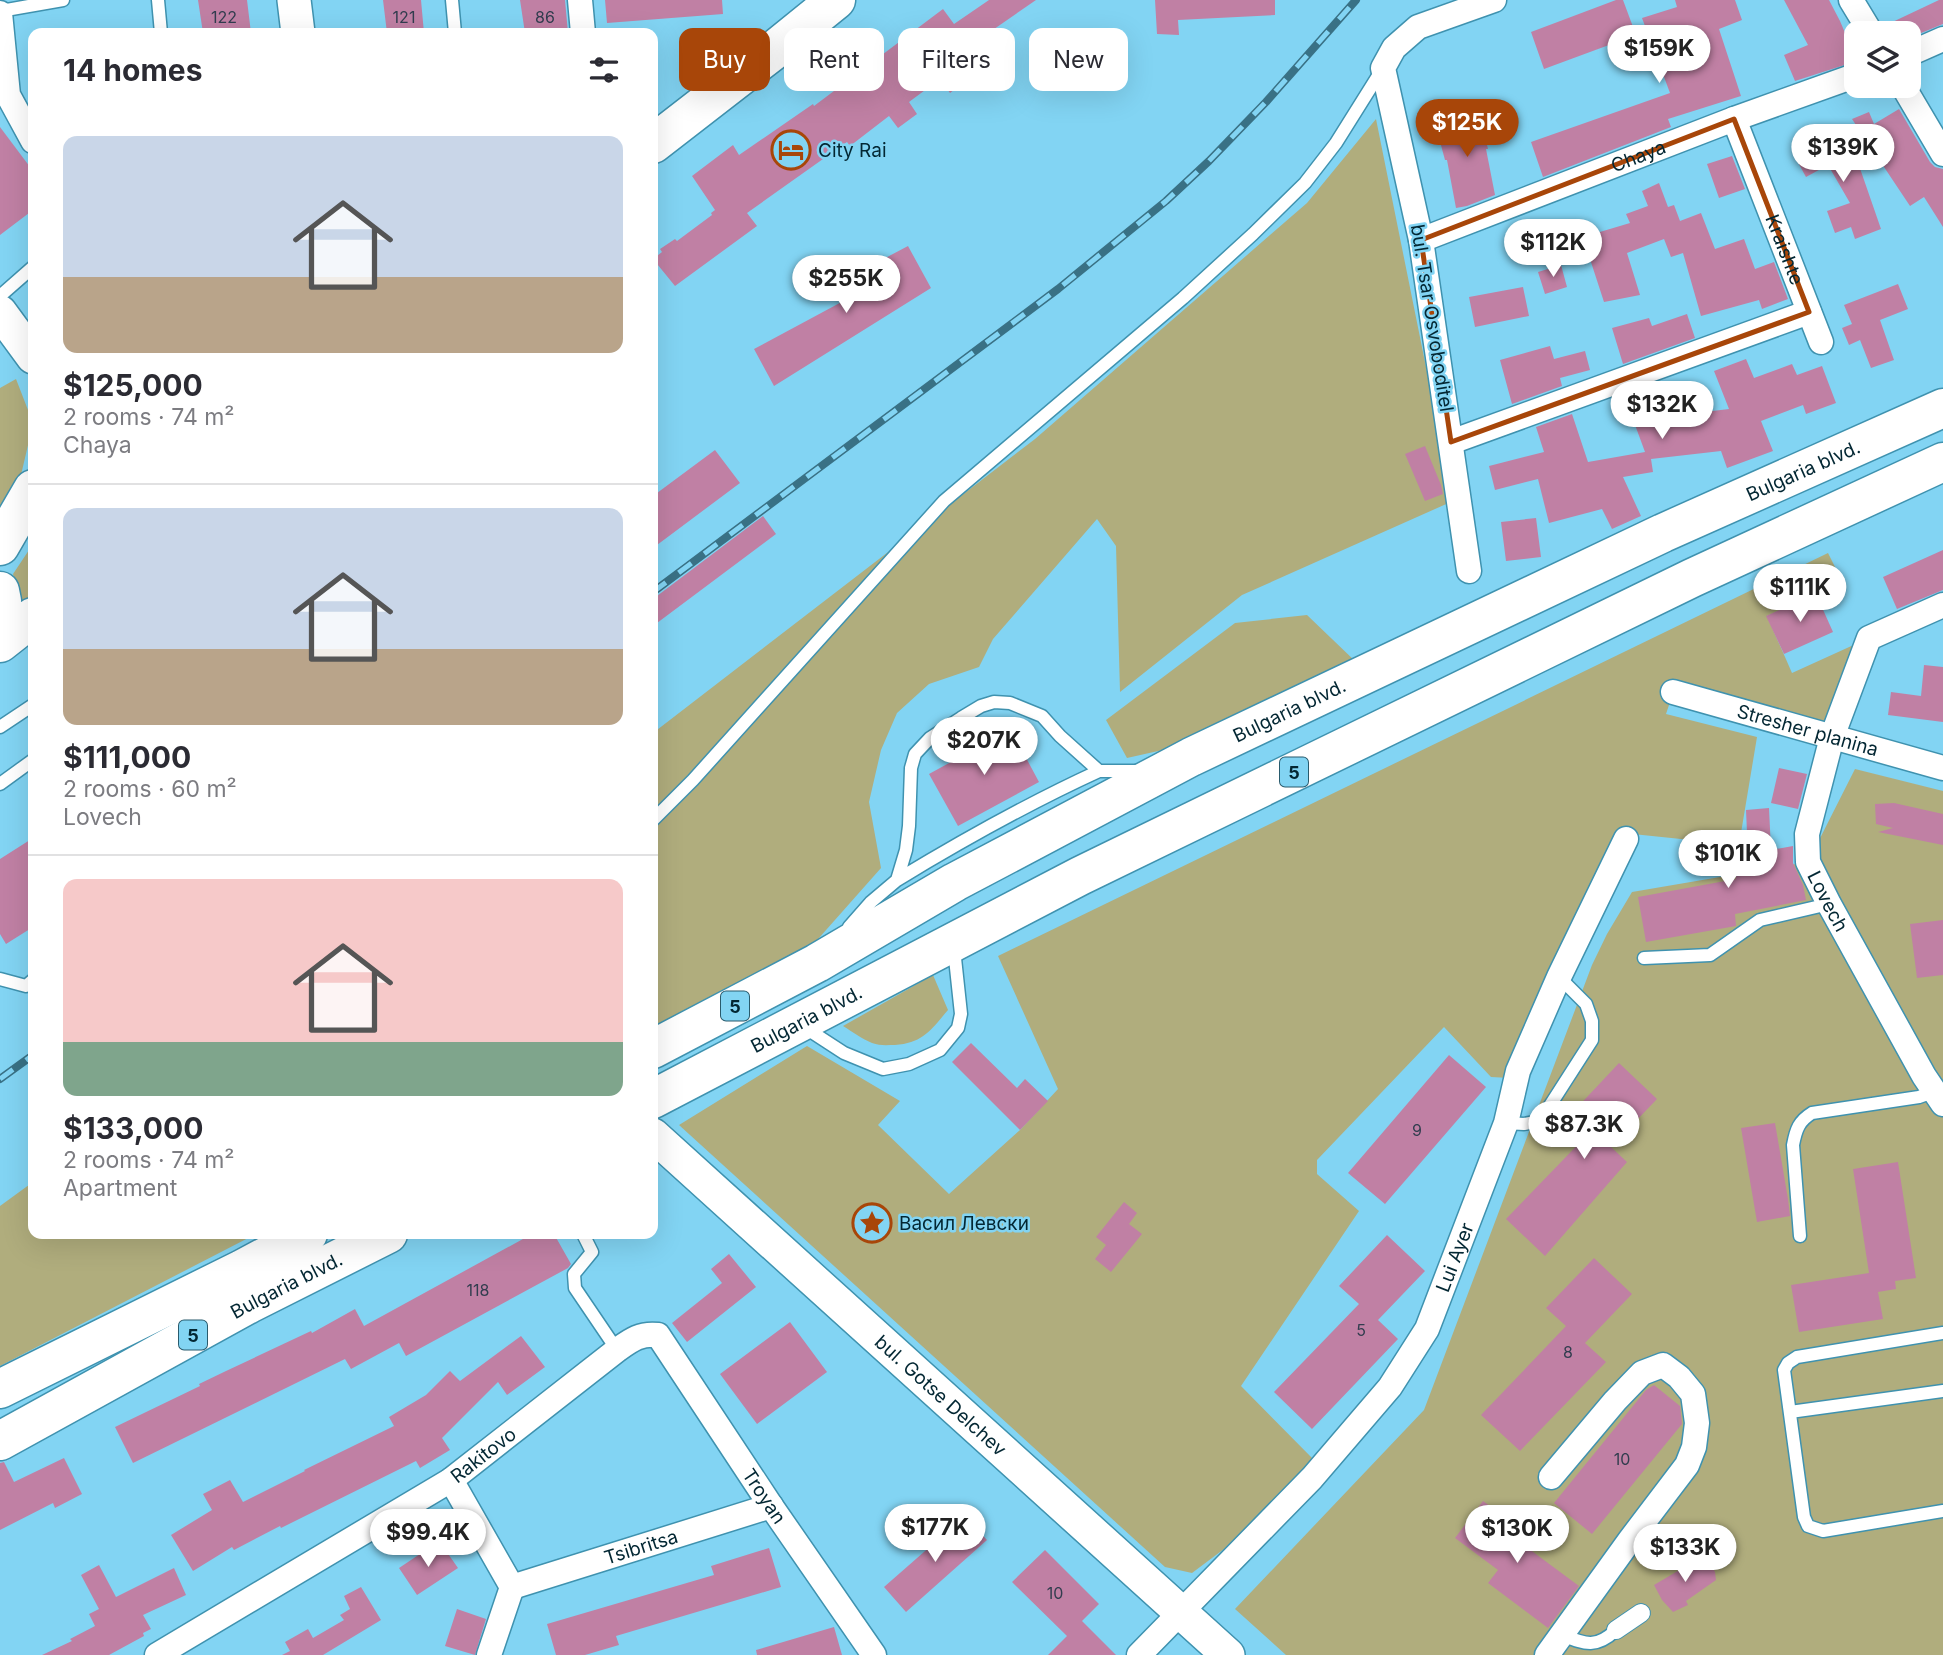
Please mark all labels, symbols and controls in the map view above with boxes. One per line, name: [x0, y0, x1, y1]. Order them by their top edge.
house number: 122: [211, 7, 237, 27]
house number: 121: [393, 7, 415, 27]
house number: 86: [535, 7, 555, 27]
map controls: [1844, 21, 1921, 98]
button: layers: [1844, 21, 1921, 98]
pin: $159K: [1610, 25, 1708, 85]
chip: Buy: [679, 28, 770, 91]
chip: Rent: [784, 28, 884, 91]
chip: Filters: [898, 28, 1015, 91]
chip: New: [1029, 28, 1128, 91]
text: $159K: [1623, 34, 1695, 62]
icon: filters: [585, 51, 623, 89]
text: 14 homes: [63, 52, 202, 88]
pin: $125K: [1418, 100, 1516, 159]
text: $125K: [1432, 108, 1502, 136]
pin: $139K: [1794, 124, 1892, 184]
hotel icon: City Rai: [770, 129, 812, 171]
text: $139K: [1807, 133, 1879, 161]
street label: Chaya: [1608, 135, 1669, 177]
place label: City Rai: [818, 139, 887, 162]
icon: home: [280, 182, 406, 308]
street label: Kraishte: [1761, 211, 1809, 288]
pin: $112K: [1504, 219, 1602, 279]
street label: bul. Tsar Osvoboditel: [1406, 223, 1458, 413]
text: $112K: [1520, 228, 1586, 256]
pin: $255K: [797, 256, 895, 315]
text: $255K: [808, 264, 884, 292]
text: $125,000: [63, 367, 203, 403]
pin: $132K: [1613, 382, 1711, 441]
text: $132K: [1627, 390, 1697, 418]
text: 2 rooms · 74 m²: [63, 403, 235, 431]
text: Chaya: [63, 431, 132, 459]
street label: Bulgaria blvd.: [1742, 435, 1864, 506]
icon: home: [280, 554, 406, 680]
pin: $111K: [1751, 564, 1849, 624]
text: $111K: [1769, 573, 1831, 601]
street label: Bulgaria blvd.: [1229, 674, 1350, 747]
street label: Stresher planina: [1734, 699, 1881, 761]
pin: $207K: [935, 718, 1033, 777]
text: $207K: [947, 726, 1021, 754]
text: $111,000: [63, 739, 191, 775]
road number: 5: [1280, 758, 1308, 786]
text: 2 rooms · 60 m²: [63, 775, 237, 803]
text: Lovech: [63, 803, 142, 831]
pin: $101K: [1679, 830, 1777, 890]
text: $101K: [1695, 839, 1761, 867]
street label: Lovech: [1803, 867, 1853, 936]
icon: home: [280, 925, 406, 1051]
street label: Bulgaria blvd.: [747, 980, 866, 1057]
road number: 5: [721, 992, 749, 1021]
pin: $87.3K: [1527, 1102, 1641, 1161]
text: $133,000: [63, 1110, 204, 1146]
text: $87.3K: [1544, 1110, 1624, 1138]
house number: 9: [1412, 1120, 1422, 1140]
text: 2 rooms · 74 m²: [63, 1146, 235, 1174]
text: Apartment: [63, 1174, 177, 1202]
place icon: Васил Левски: [851, 1202, 893, 1244]
place label: Васил Левски: [899, 1212, 1029, 1235]
street label: Lui Ayer: [1431, 1219, 1478, 1295]
street label: Bulgaria blvd.: [226, 1247, 346, 1323]
house number: 118: [467, 1280, 489, 1300]
road number: 5: [179, 1320, 207, 1350]
house number: 5: [1356, 1320, 1366, 1340]
street label: bul. Gotse Delchev: [870, 1330, 1012, 1461]
house number: 8: [1563, 1342, 1573, 1362]
street label: Rakitovo: [446, 1422, 520, 1487]
house number: 10: [1614, 1449, 1630, 1469]
street label: Troyan: [738, 1464, 791, 1528]
pin: $177K: [886, 1504, 984, 1564]
pin: $130K: [1468, 1506, 1566, 1565]
pin: $99.4K: [371, 1510, 485, 1569]
text: $177K: [901, 1513, 969, 1541]
text: $130K: [1481, 1514, 1553, 1542]
text: $99.4K: [386, 1518, 470, 1546]
street label: Tsibritsa: [601, 1524, 681, 1569]
pin: $133K: [1636, 1524, 1734, 1584]
text: $133K: [1649, 1533, 1721, 1561]
house number: 10: [1047, 1583, 1063, 1603]

